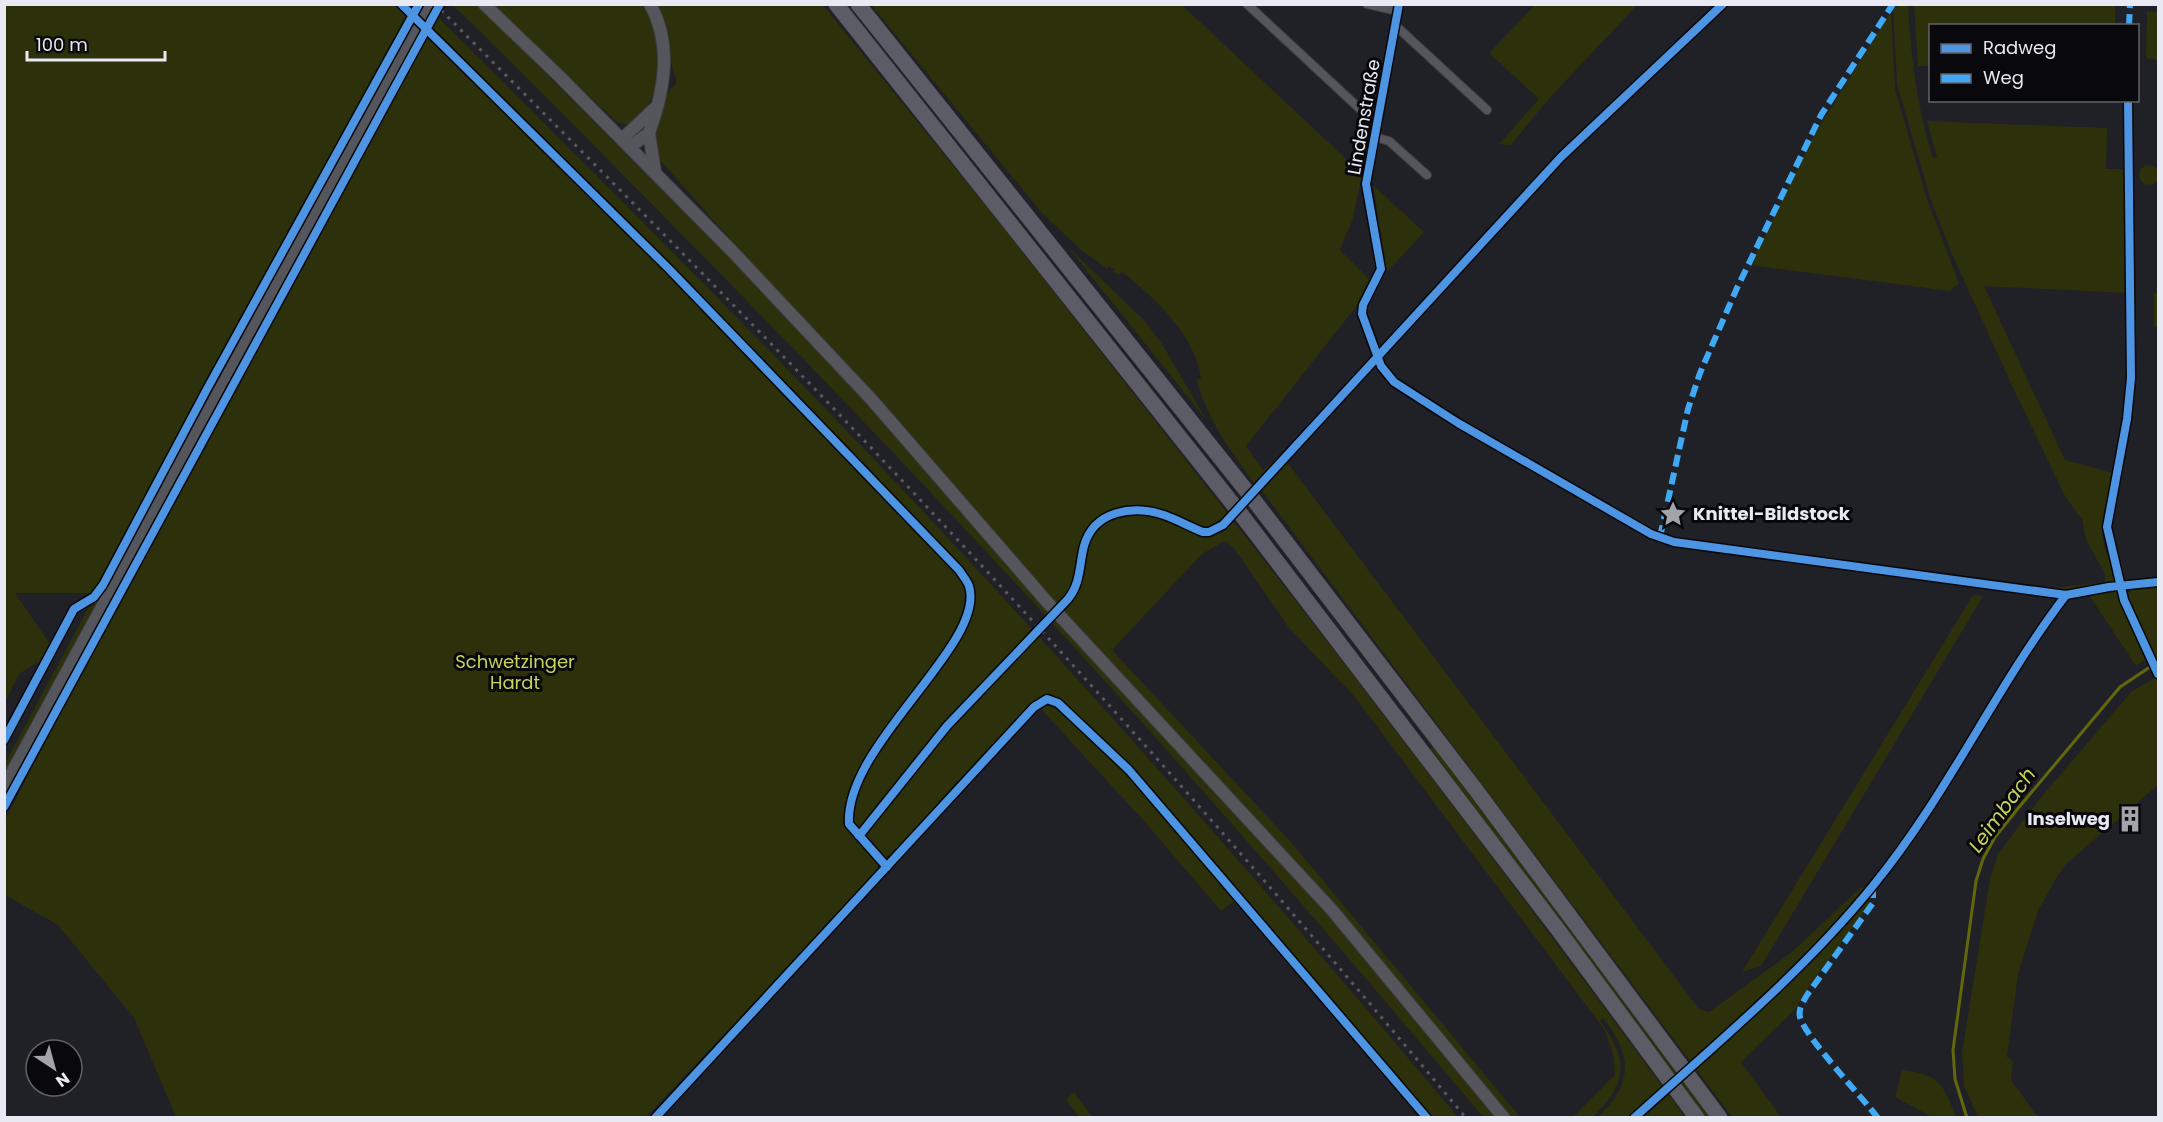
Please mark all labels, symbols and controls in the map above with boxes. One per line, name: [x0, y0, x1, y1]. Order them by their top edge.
scale bar: [27, 24, 165, 62]
legend: [1929, 24, 2139, 102]
text: 100 m: [36, 32, 88, 57]
text: Radweg: [1983, 35, 2056, 60]
street label: Lindenstraße: [1341, 57, 1386, 177]
text: Weg: [1983, 65, 2024, 90]
place icon: Knittel-Bildstock: [1658, 499, 1688, 529]
place label: Knittel-Bildstock: [1693, 501, 1851, 526]
park label: Schwetzinger Hardt: [455, 649, 575, 695]
water label: Leimbach: [1962, 762, 2042, 858]
building icon: Inselweg: [2115, 804, 2145, 834]
place label: Inselweg: [2027, 806, 2110, 831]
north arrow: [24, 1038, 84, 1098]
text: N: [51, 1067, 74, 1093]

